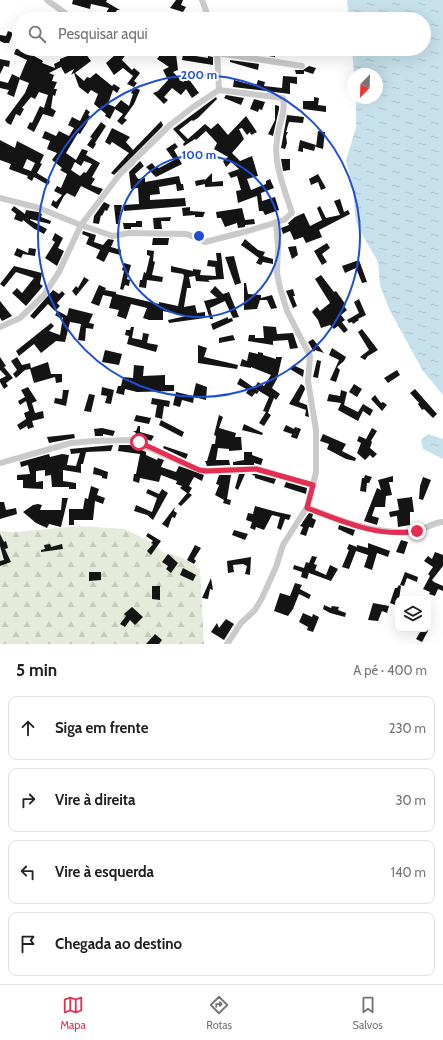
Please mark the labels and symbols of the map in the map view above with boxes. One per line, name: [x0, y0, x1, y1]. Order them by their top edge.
text: 200 m: [181, 67, 217, 82]
north arrow: [347, 68, 383, 104]
text: 100 m: [182, 147, 216, 162]
centre of rings: [192, 229, 206, 243]
route start: [130, 433, 148, 451]
route end: [408, 522, 426, 540]

